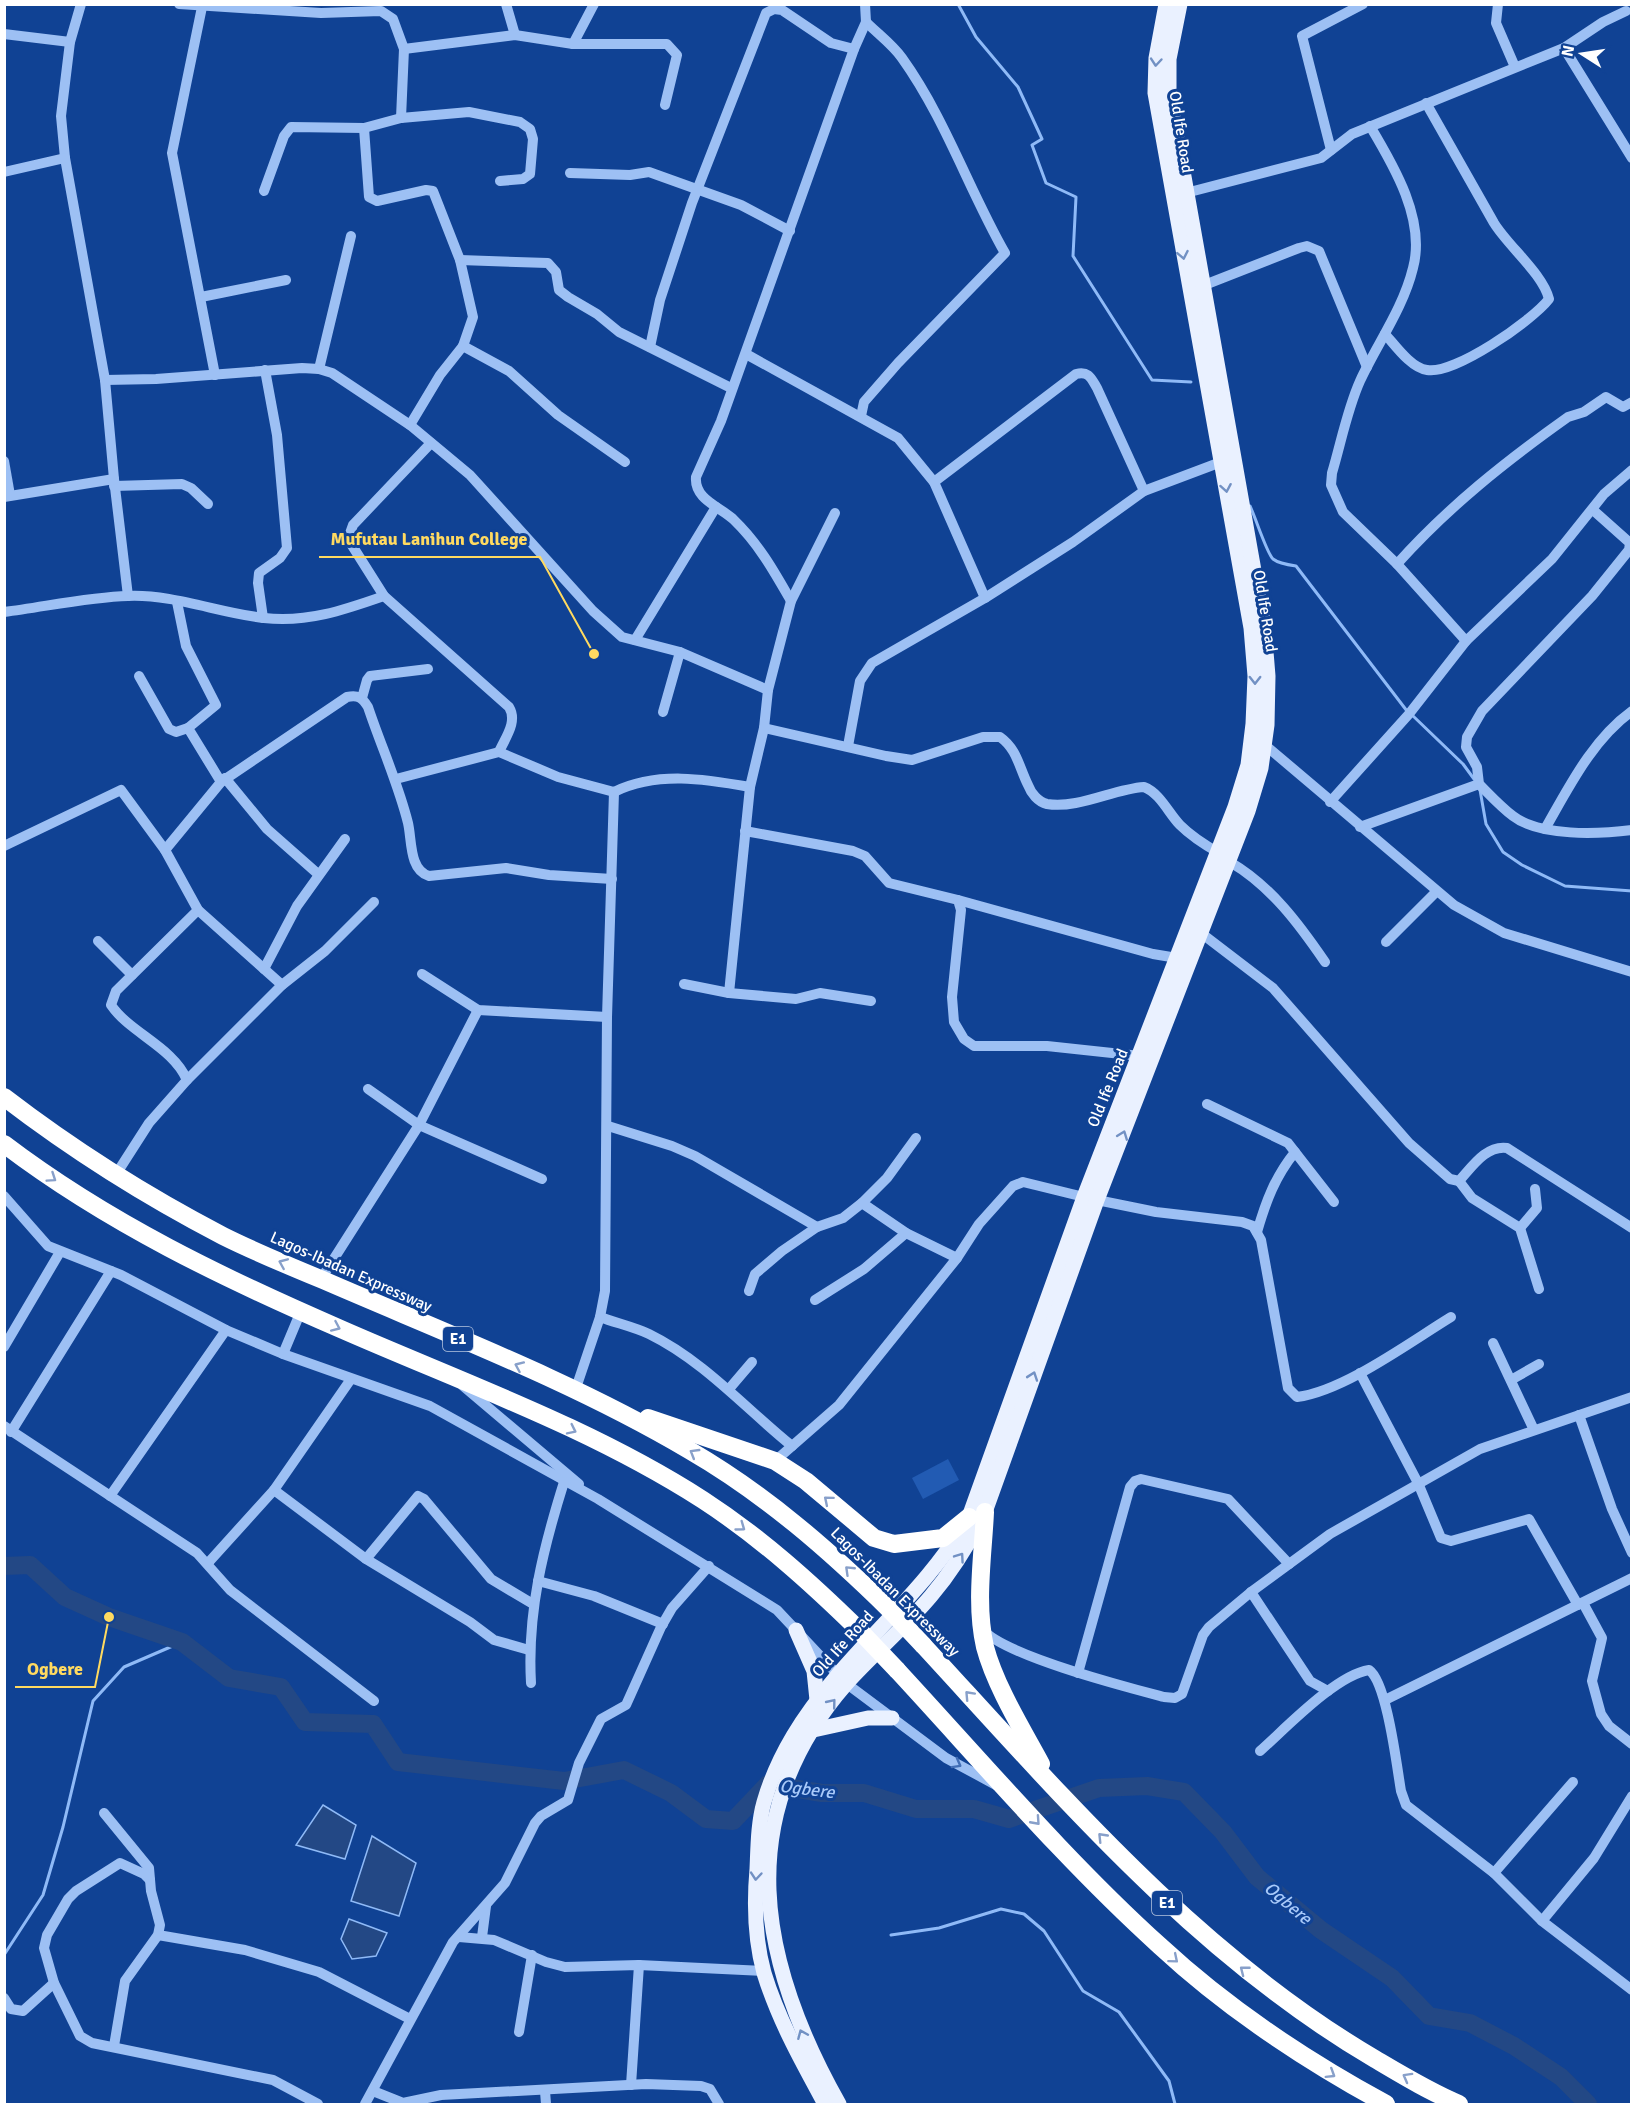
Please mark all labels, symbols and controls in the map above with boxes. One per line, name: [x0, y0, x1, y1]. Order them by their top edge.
north arrow: [1552, 24, 1612, 84]
text: N: [1557, 44, 1579, 59]
one-way arrow: [1150, 57, 1163, 67]
street label: Old Ife Road: [1165, 90, 1197, 174]
one-way arrow: [1176, 249, 1189, 259]
one-way arrow: [1219, 483, 1231, 492]
callout: Mufutau Lanihun College: [319, 521, 540, 557]
text: Mufutau Lanihun College: [330, 528, 528, 550]
street label: Old Ife Road: [1249, 569, 1281, 653]
one-way arrow: [1248, 676, 1261, 685]
street label: Old Ife Road: [1083, 1046, 1133, 1130]
one-way arrow: [1116, 1130, 1128, 1141]
one-way arrow: [46, 1171, 57, 1182]
street label: Lagos-Ibadan Expressway: [267, 1227, 435, 1317]
one-way arrow: [278, 1258, 289, 1270]
one-way arrow: [330, 1320, 341, 1332]
road number: E1: [443, 1327, 473, 1351]
one-way arrow: [515, 1362, 526, 1374]
one-way arrow: [1026, 1371, 1039, 1382]
one-way arrow: [566, 1423, 577, 1435]
one-way arrow: [690, 1448, 700, 1460]
one-way arrow: [824, 1496, 835, 1507]
one-way arrow: [735, 1520, 746, 1531]
street label: Lagos-Ibadan Expressway: [826, 1523, 964, 1661]
one-way arrow: [953, 1552, 964, 1563]
one-way arrow: [846, 1566, 856, 1577]
street label: Old Ife Road: [808, 1607, 878, 1681]
callout: Ogbere: [15, 1651, 95, 1687]
text: Ogbere: [27, 1658, 83, 1680]
one-way arrow: [965, 1691, 976, 1701]
one-way arrow: [824, 1698, 835, 1709]
one-way arrow: [951, 1757, 961, 1768]
water label: Ogbere: [778, 1775, 837, 1803]
one-way arrow: [1029, 1814, 1040, 1825]
one-way arrow: [1098, 1834, 1109, 1845]
one-way arrow: [750, 1871, 763, 1880]
water label: Ogbere: [1260, 1877, 1317, 1930]
road number: E1: [1152, 1891, 1182, 1915]
one-way arrow: [1167, 1951, 1178, 1962]
one-way arrow: [1240, 1967, 1251, 1978]
one-way arrow: [798, 2029, 810, 2040]
one-way arrow: [1325, 2066, 1335, 2078]
one-way arrow: [1403, 2073, 1413, 2084]

